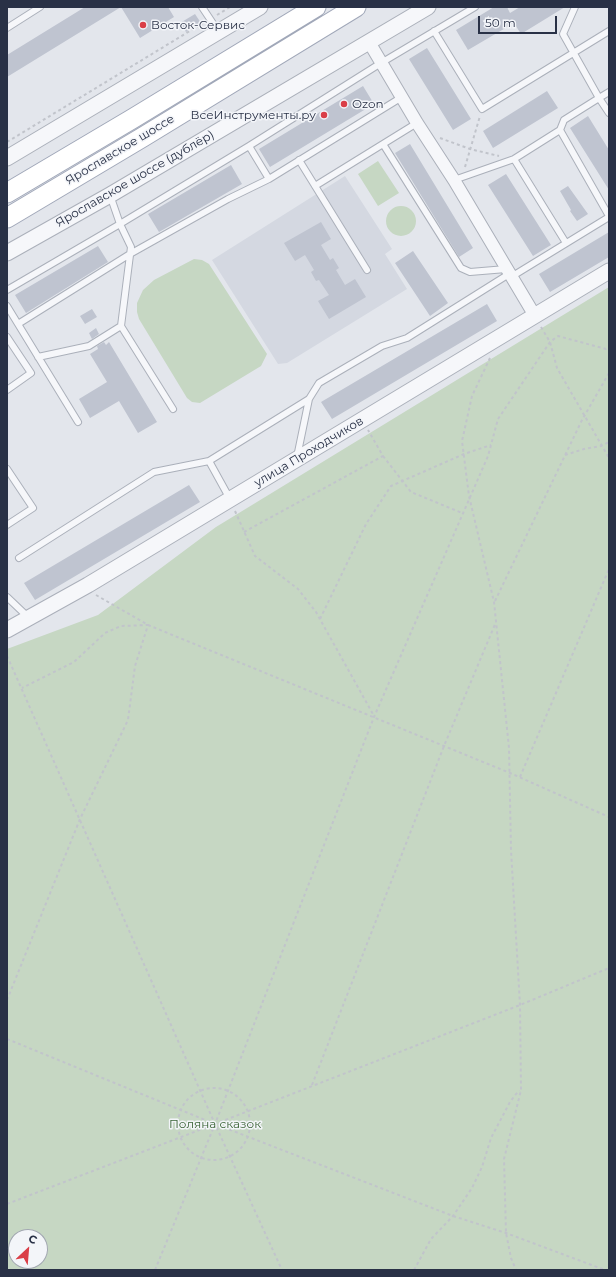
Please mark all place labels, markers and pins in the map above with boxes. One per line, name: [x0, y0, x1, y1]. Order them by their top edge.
place label: Восток-Сервис: [151, 18, 245, 32]
marker: Восток-Сервис: [138, 20, 148, 30]
place label: Ozon: [352, 97, 384, 111]
marker: Ozon: [339, 99, 349, 109]
place label: ВсеИнструменты.ру: [191, 108, 316, 122]
marker: ВсеИнструменты.ру: [319, 110, 329, 120]

